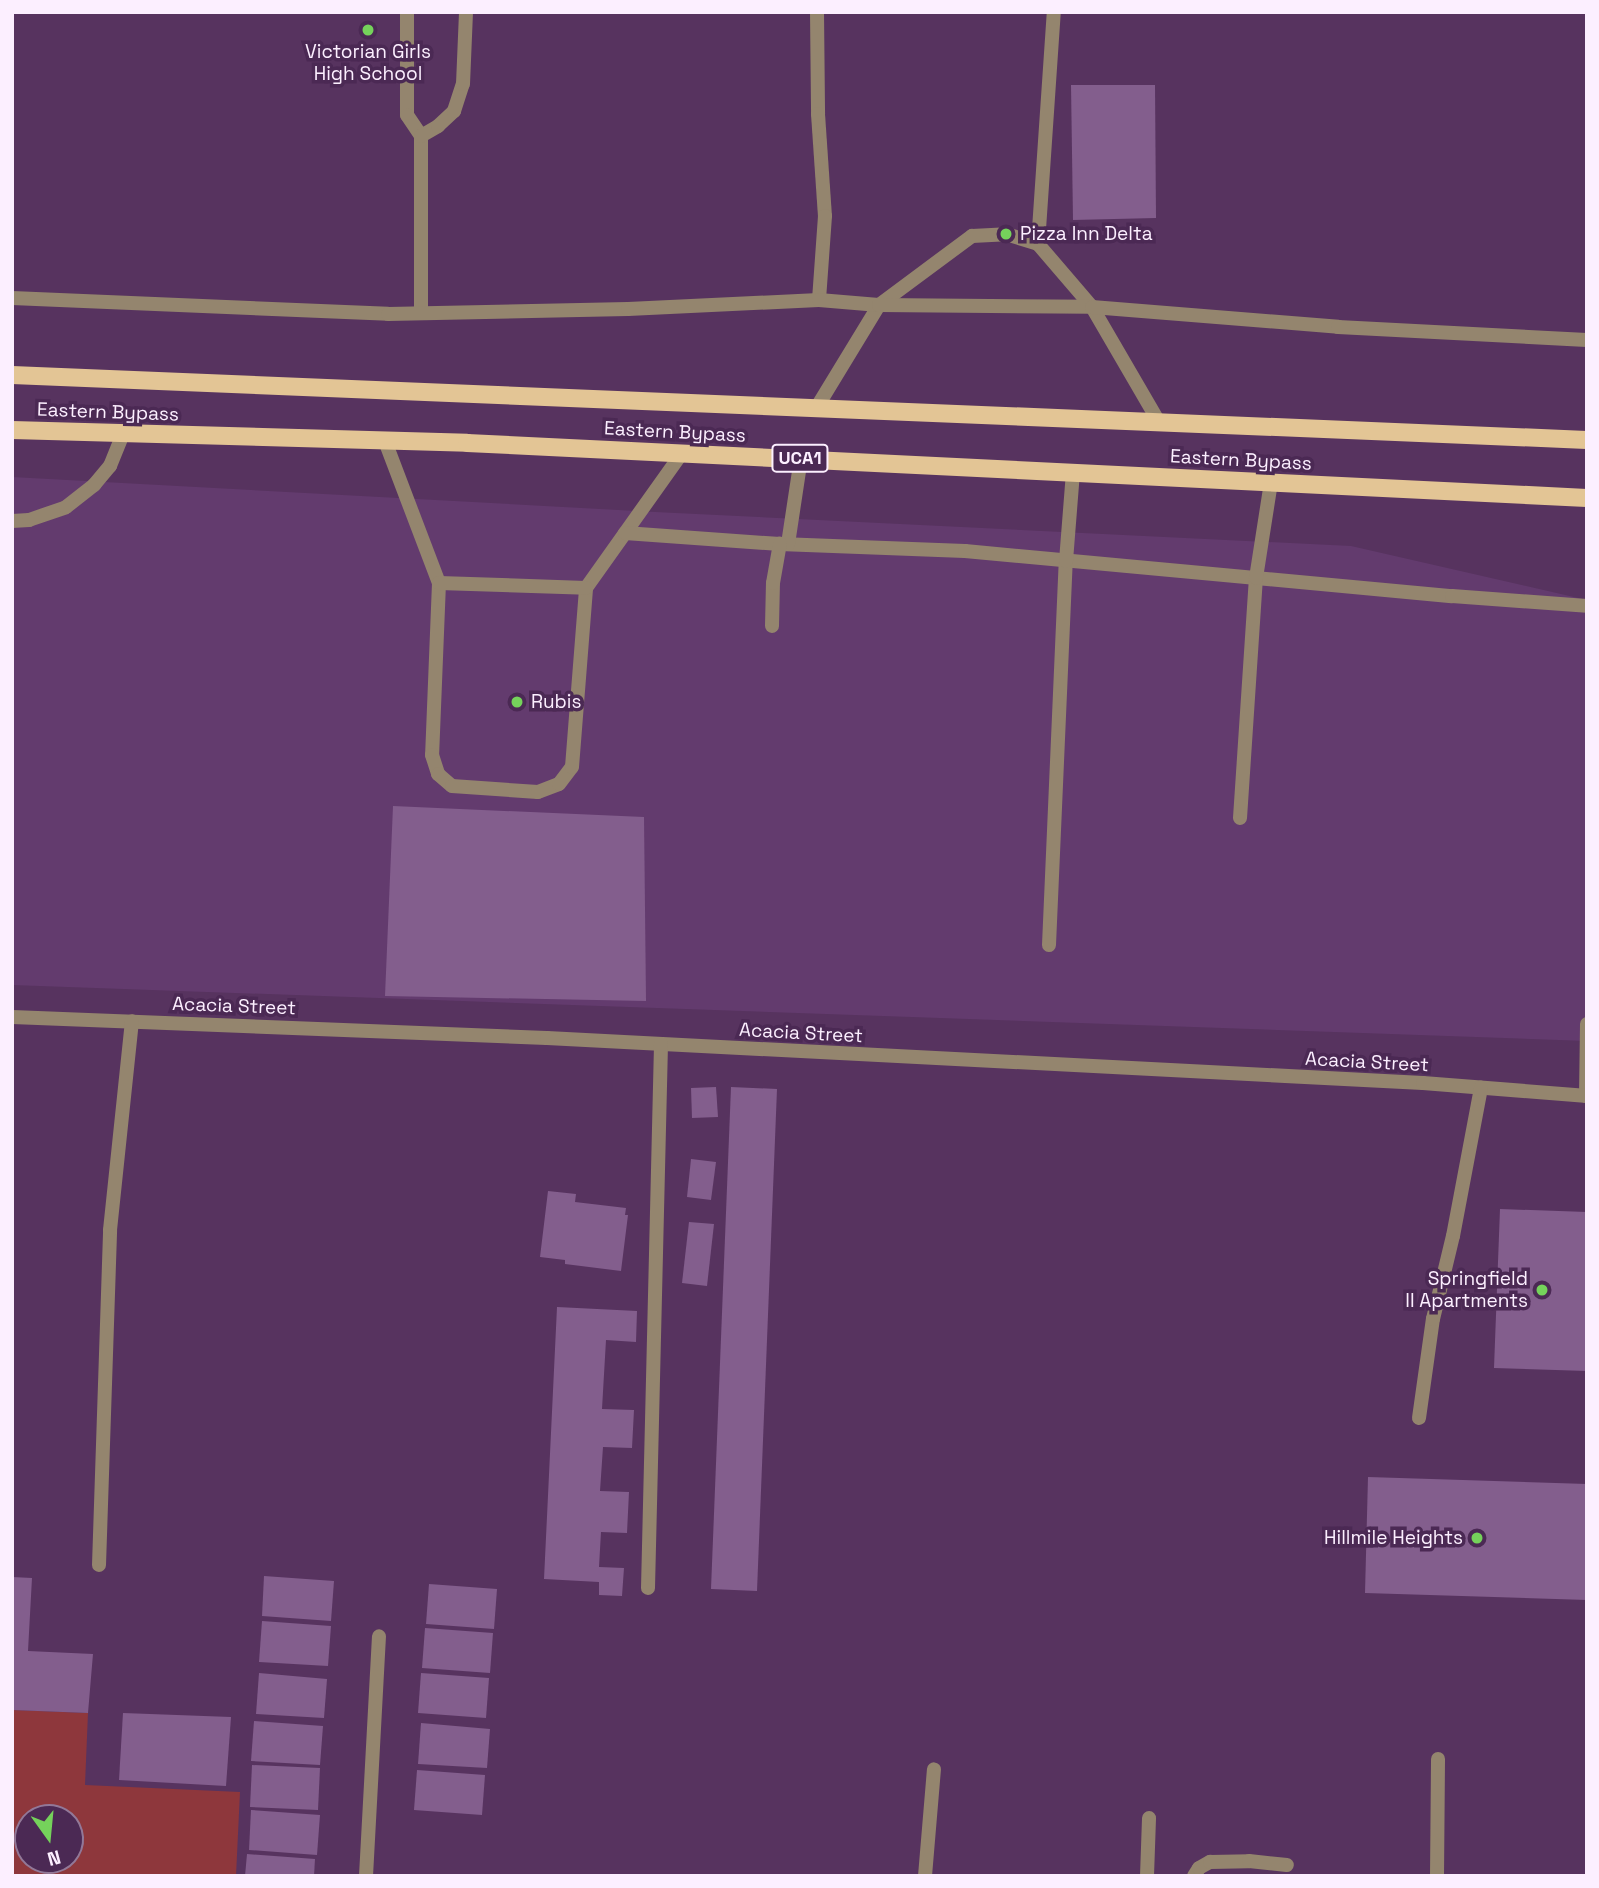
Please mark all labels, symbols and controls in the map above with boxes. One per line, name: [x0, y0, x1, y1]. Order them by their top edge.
marker: Victorian Girls High School: [360, 22, 376, 38]
place label: Victorian Girls High School: [305, 41, 431, 85]
place label: Pizza Inn Delta: [1020, 223, 1153, 245]
marker: Pizza Inn Delta: [998, 226, 1014, 242]
street label: Eastern Bypass: [37, 398, 179, 426]
street label: Eastern Bypass: [604, 417, 746, 447]
road number: UCA1: [770, 444, 830, 472]
street label: Eastern Bypass: [1170, 445, 1312, 475]
place label: Rubis: [531, 691, 582, 713]
marker: Rubis: [509, 694, 525, 710]
street label: Acacia Street: [172, 992, 296, 1020]
street label: Acacia Street: [739, 1018, 863, 1048]
street label: Acacia Street: [1305, 1047, 1429, 1077]
place label: Springfield II Apartments: [1405, 1268, 1528, 1312]
marker: Springfield II Apartments: [1534, 1282, 1550, 1298]
place label: Hillmile Heights: [1324, 1527, 1463, 1549]
marker: Hillmile Heights: [1469, 1530, 1485, 1546]
north arrow: [14, 1804, 84, 1874]
text: N: [45, 1844, 63, 1872]

